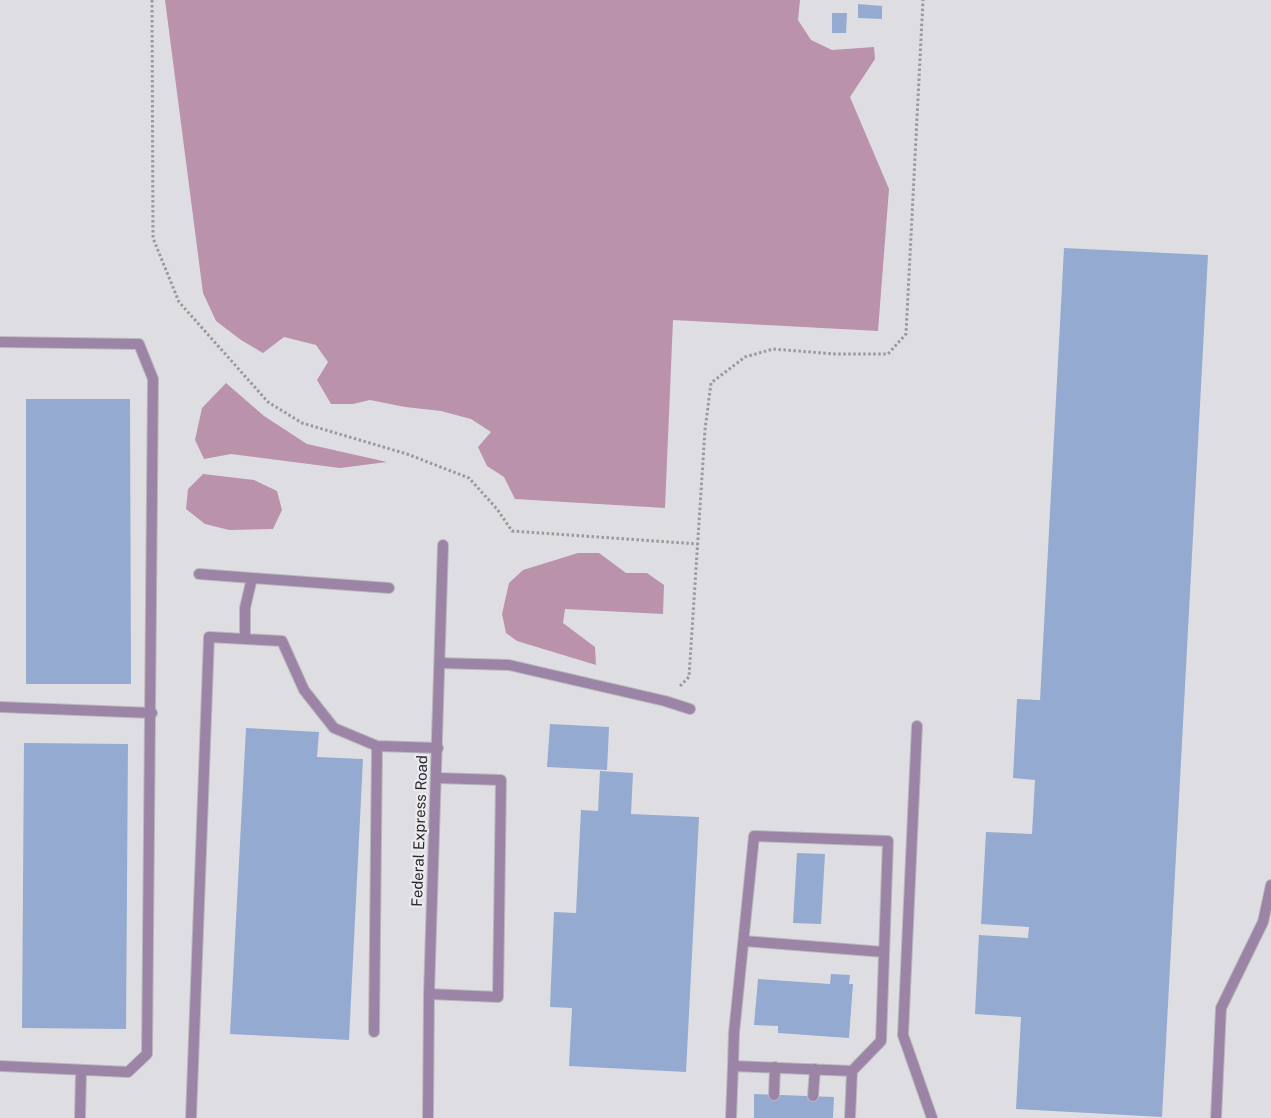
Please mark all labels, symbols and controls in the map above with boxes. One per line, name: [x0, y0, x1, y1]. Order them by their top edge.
street label: Federal Express Road: [408, 755, 432, 907]

